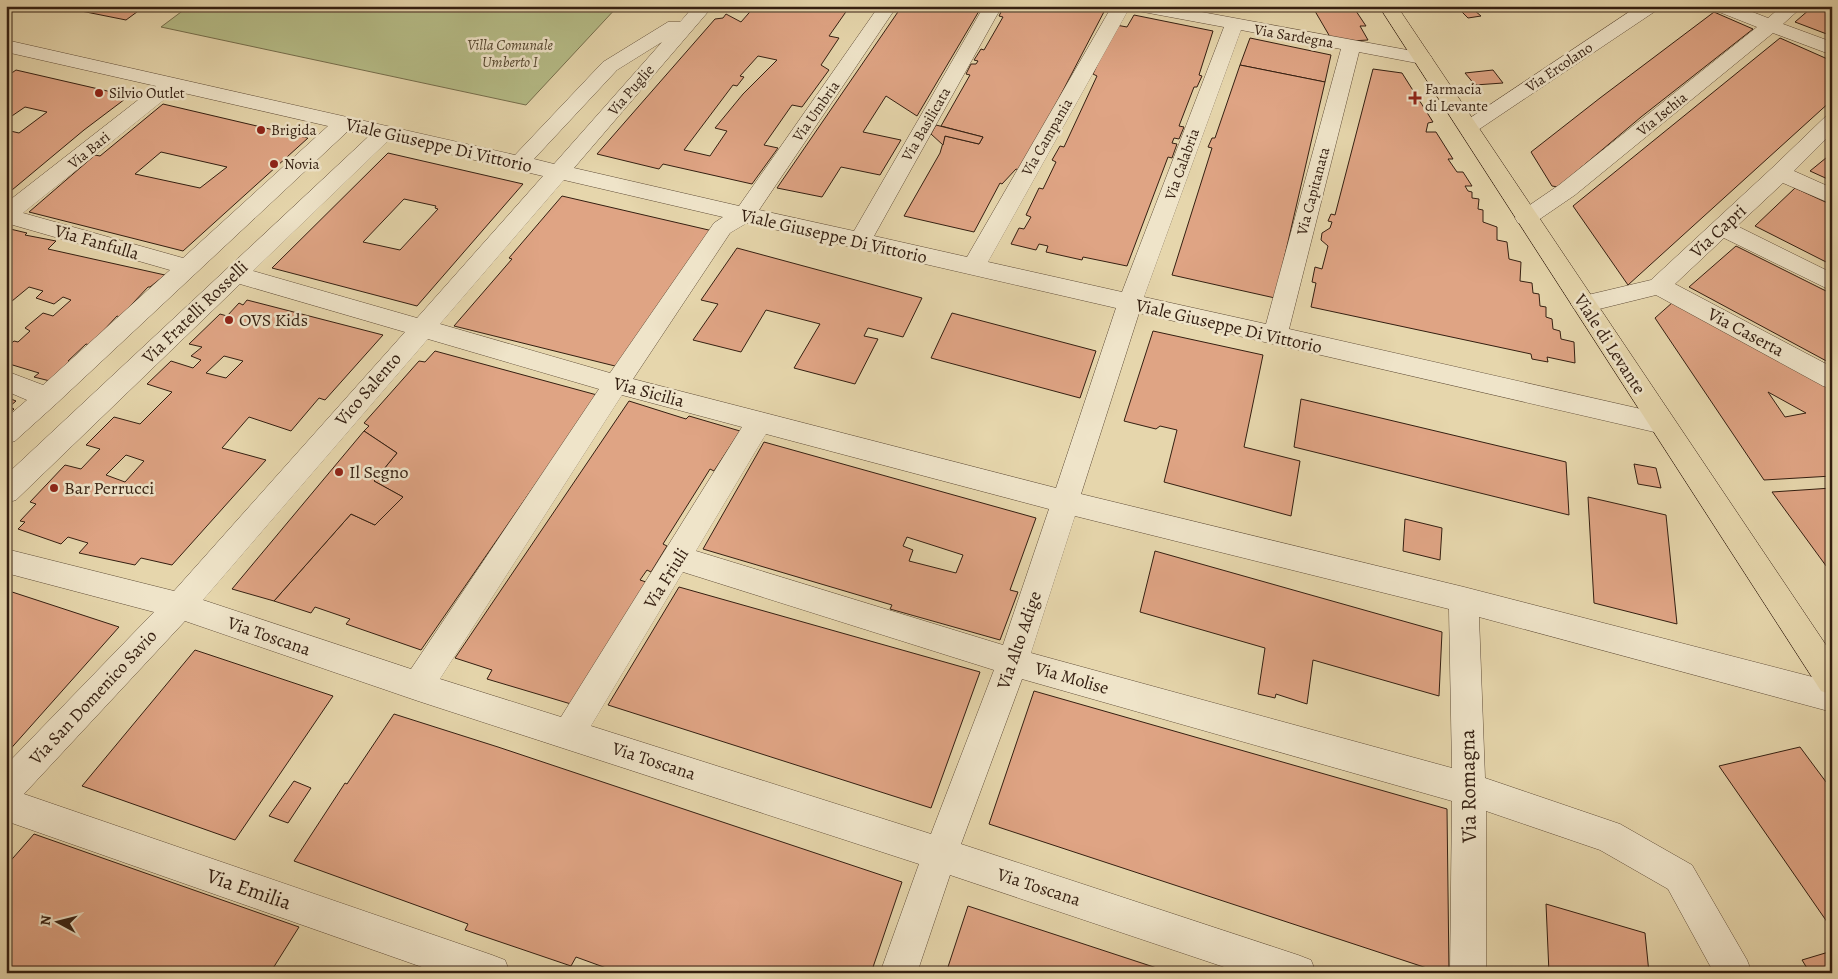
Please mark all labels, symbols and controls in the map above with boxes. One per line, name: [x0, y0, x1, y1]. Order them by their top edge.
street label: Via Sardegna: [1252, 19, 1335, 53]
park label: Villa Comunale Umberto I: [467, 35, 553, 72]
street label: Via Ercolano: [1521, 37, 1596, 97]
street label: Via Puglie: [603, 60, 659, 120]
street label: Via Umbria: [787, 77, 844, 146]
place label: Farmacia di Levante: [1425, 79, 1488, 116]
place label: Silvio Outlet: [109, 83, 185, 103]
street label: Via Basilicata: [896, 83, 955, 165]
marker: Silvio Outlet: [93, 87, 105, 99]
street label: Via Ischia: [1632, 88, 1691, 141]
marker: Farmacia di Levante: [1409, 92, 1421, 104]
street label: Via Campania: [1016, 95, 1077, 180]
street label: Viale Giuseppe Di Vittorio: [342, 112, 535, 178]
place label: Brigida: [271, 120, 317, 140]
marker: Brigida: [255, 124, 267, 136]
street label: Via Calabria: [1160, 126, 1204, 203]
street label: Via Bari: [63, 127, 114, 174]
street label: Via Capitanata: [1291, 145, 1334, 238]
place label: Novia: [284, 154, 320, 174]
marker: Novia: [268, 158, 280, 170]
street label: Via Capri: [1684, 199, 1751, 264]
street label: Viale Giuseppe Di Vittorio: [737, 203, 930, 269]
street label: Via Fanfulla: [51, 218, 143, 266]
street label: Via Fratelli Rosselli: [136, 255, 253, 369]
street label: Viale di Levante: [1568, 288, 1651, 399]
street label: Viale Giuseppe Di Vittorio: [1132, 293, 1325, 359]
street label: Via Caserta: [1703, 301, 1789, 362]
place label: OVS Kids: [239, 308, 308, 332]
marker: OVS Kids: [223, 314, 235, 326]
street label: Vico Salento: [329, 347, 407, 432]
street label: Via Sicilia: [610, 371, 688, 413]
place label: Il Segno: [349, 460, 408, 484]
marker: Il Segno: [333, 466, 345, 478]
place label: Bar Perrucci: [64, 476, 154, 500]
marker: Bar Perrucci: [48, 482, 60, 494]
street label: Via Friuli: [637, 543, 694, 614]
street label: Via Alto Adige: [991, 588, 1047, 693]
street label: Via Toscana: [223, 610, 314, 662]
street label: Via San Domenico Savio: [23, 624, 162, 771]
street label: Via Molise: [1031, 656, 1112, 700]
street label: Via Romagna: [1453, 729, 1483, 844]
street label: Via Toscana: [608, 736, 699, 786]
street label: Via Emilia: [202, 861, 295, 917]
street label: Via Toscana: [993, 862, 1084, 912]
north arrow: [32, 896, 82, 946]
text: N: [36, 914, 56, 927]

